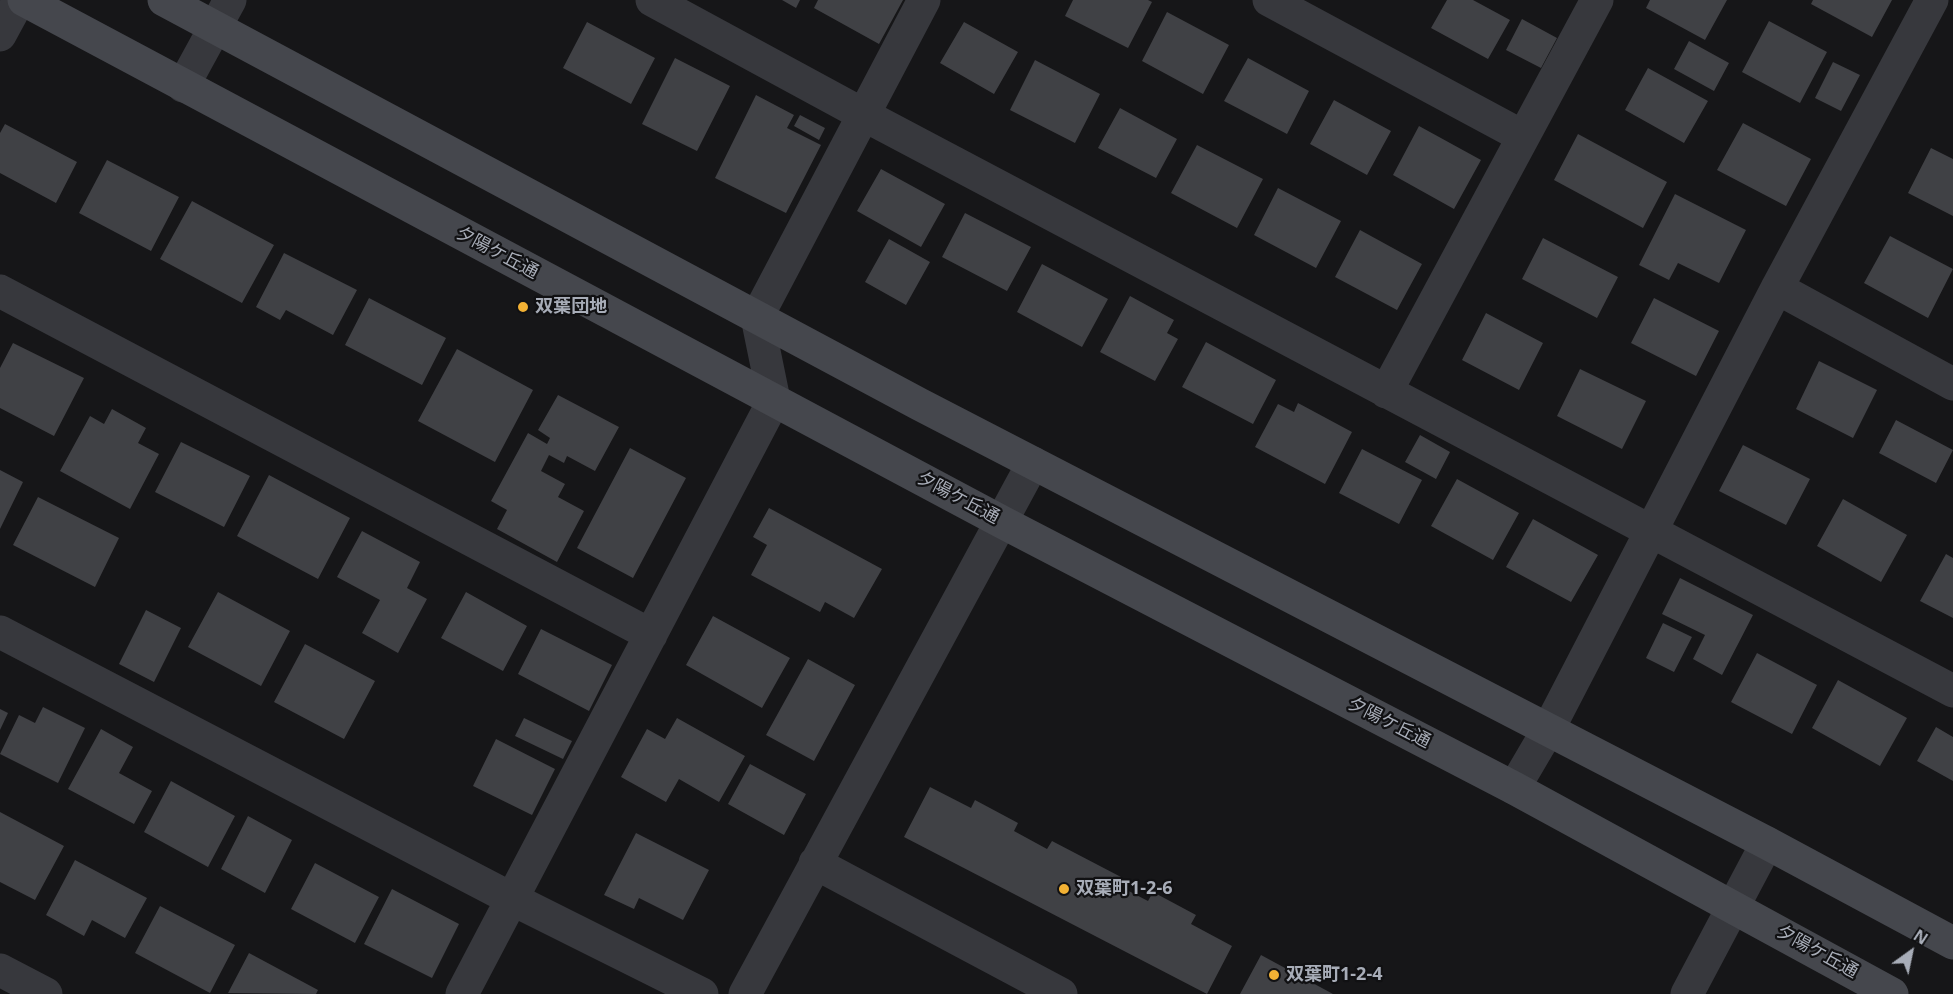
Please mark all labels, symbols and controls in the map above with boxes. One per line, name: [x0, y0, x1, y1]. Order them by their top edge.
street label: 夕陽ケ丘通: [452, 222, 542, 284]
place label: 双葉団地: [535, 296, 607, 318]
marker: 双葉団地: [516, 300, 530, 314]
street label: 夕陽ケ丘通: [913, 467, 1003, 529]
street label: 夕陽ケ丘通: [1344, 693, 1434, 753]
place label: 双葉町1-2-6: [1076, 878, 1172, 900]
marker: 双葉町1-2-6: [1057, 882, 1071, 896]
street label: 夕陽ケ丘通: [1772, 921, 1862, 983]
north arrow: [1881, 922, 1941, 982]
text: N: [1909, 924, 1932, 950]
place label: 双葉町1-2-4: [1286, 964, 1382, 986]
marker: 双葉町1-2-4: [1267, 968, 1281, 982]

